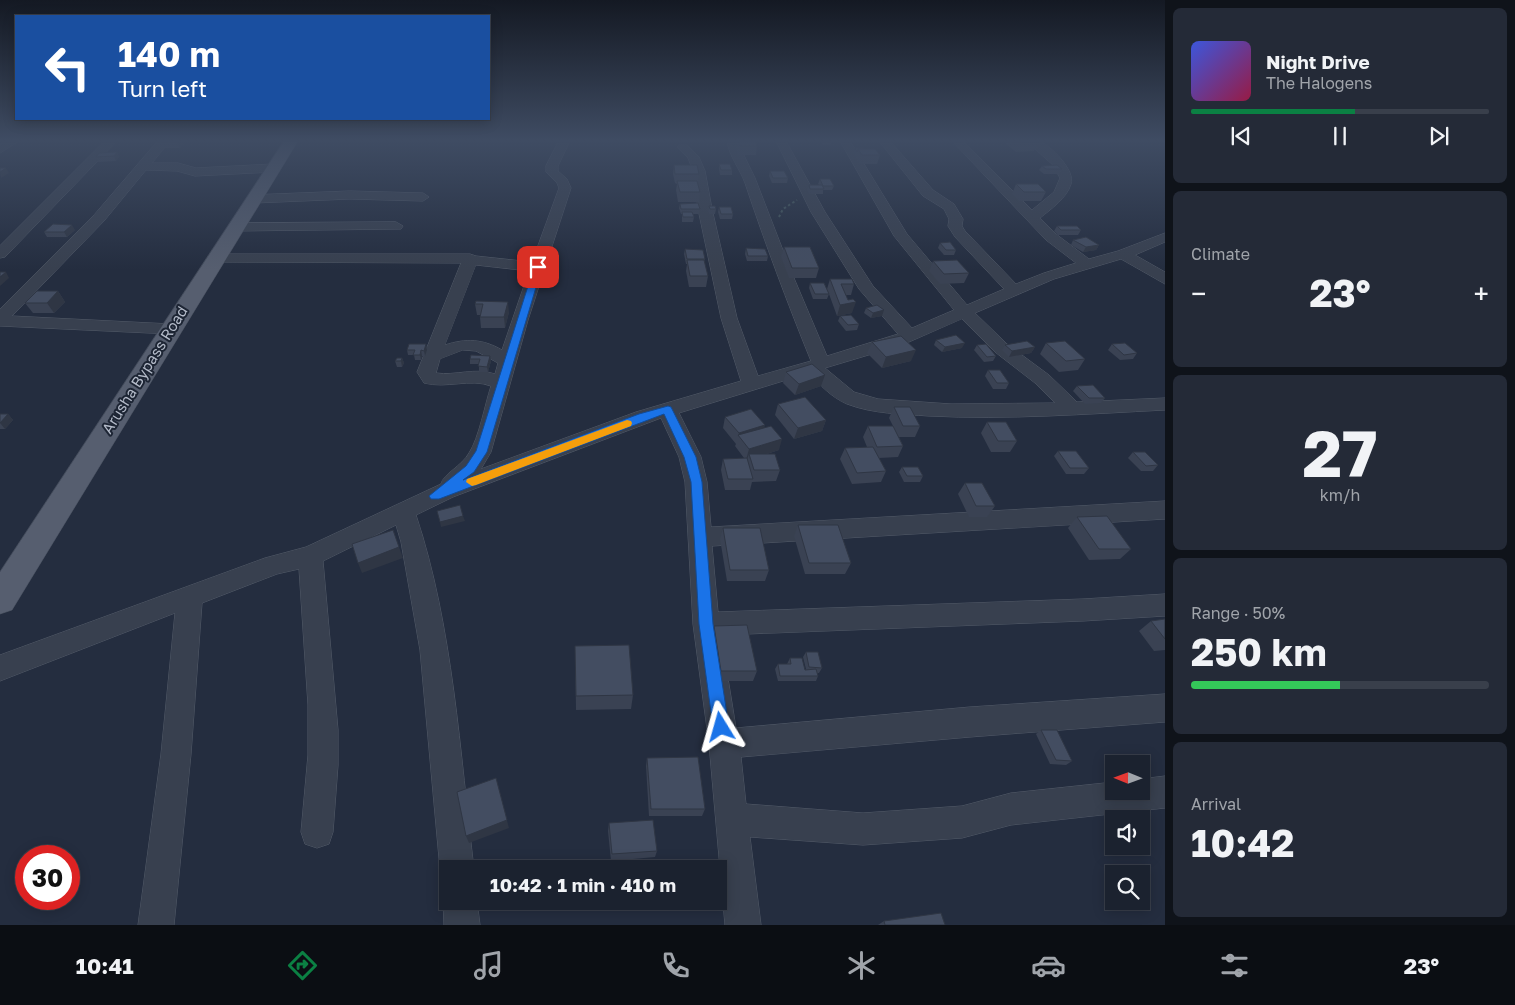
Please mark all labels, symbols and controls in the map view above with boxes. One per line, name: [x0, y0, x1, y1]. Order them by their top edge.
text: 140 m: [118, 33, 220, 75]
icon: left: [35, 35, 100, 100]
text: Night Drive: [1266, 50, 1370, 73]
text: The Halogens: [1266, 73, 1372, 93]
text: Turn left: [118, 75, 207, 102]
icon: previous: [1227, 122, 1255, 150]
icon: pause: [1326, 122, 1354, 150]
icon: next: [1425, 122, 1453, 150]
text: Climate: [1191, 244, 1250, 264]
pin: [517, 246, 559, 288]
icon: arrive: [524, 253, 552, 281]
text: 23°: [1309, 270, 1371, 315]
text: −: [1191, 277, 1206, 310]
text: +: [1474, 277, 1489, 310]
street label: Arusha Bypass Road: [98, 302, 191, 436]
text: 27: [1302, 413, 1378, 491]
text: km/h: [1320, 485, 1360, 505]
text: Range · 50%: [1191, 603, 1285, 623]
text: 250 km: [1191, 629, 1327, 674]
position arrow: [694, 700, 746, 752]
north arrow: [1105, 755, 1150, 800]
map controls: [1105, 755, 1150, 910]
text: Arrival: [1191, 794, 1241, 814]
button: sound: [1105, 810, 1150, 855]
text: 10:42: [1191, 820, 1294, 865]
speed limit sign: 30: [15, 845, 80, 910]
button: search: [1105, 865, 1150, 910]
text: 10:42 · 1 min · 410 m: [490, 873, 676, 896]
icon: directions: [285, 948, 320, 983]
icon: music: [471, 948, 506, 983]
icon: phone: [658, 948, 693, 983]
icon: climate: [844, 948, 879, 983]
icon: car: [1031, 948, 1066, 983]
icon: filters: [1217, 948, 1252, 983]
text: 10:41: [76, 952, 134, 979]
text: 23°: [1404, 952, 1439, 979]

